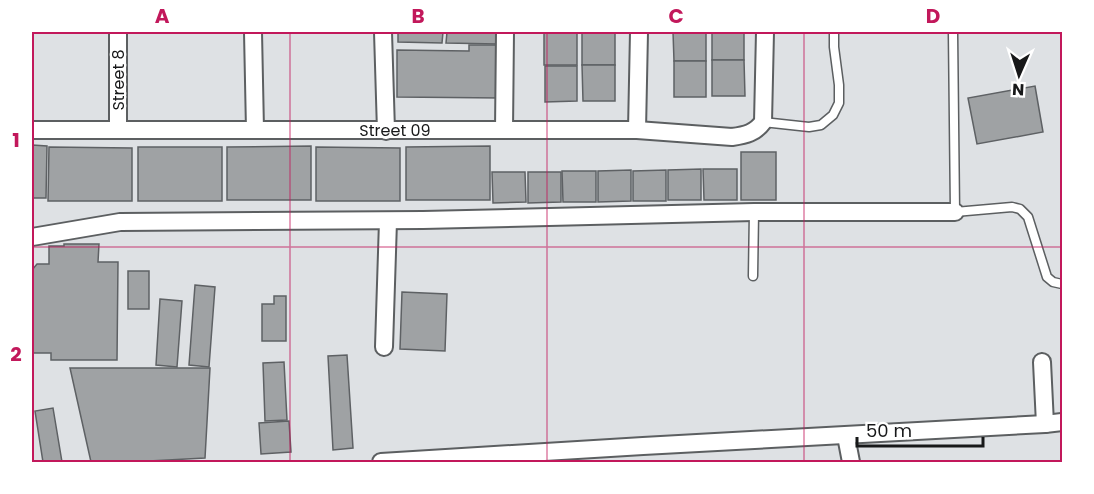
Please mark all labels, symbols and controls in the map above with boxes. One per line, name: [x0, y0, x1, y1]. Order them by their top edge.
text: A: [155, 2, 170, 30]
text: B: [411, 2, 425, 30]
text: C: [668, 2, 684, 30]
text: D: [926, 2, 940, 30]
north arrow: [989, 45, 1049, 105]
street label: Street 8: [107, 49, 130, 111]
text: N: [1012, 78, 1025, 101]
street label: Street 09: [359, 119, 431, 142]
text: 1: [12, 126, 20, 154]
text: 2: [10, 340, 22, 368]
scale bar: [857, 410, 983, 448]
text: 50 m: [866, 418, 912, 443]

